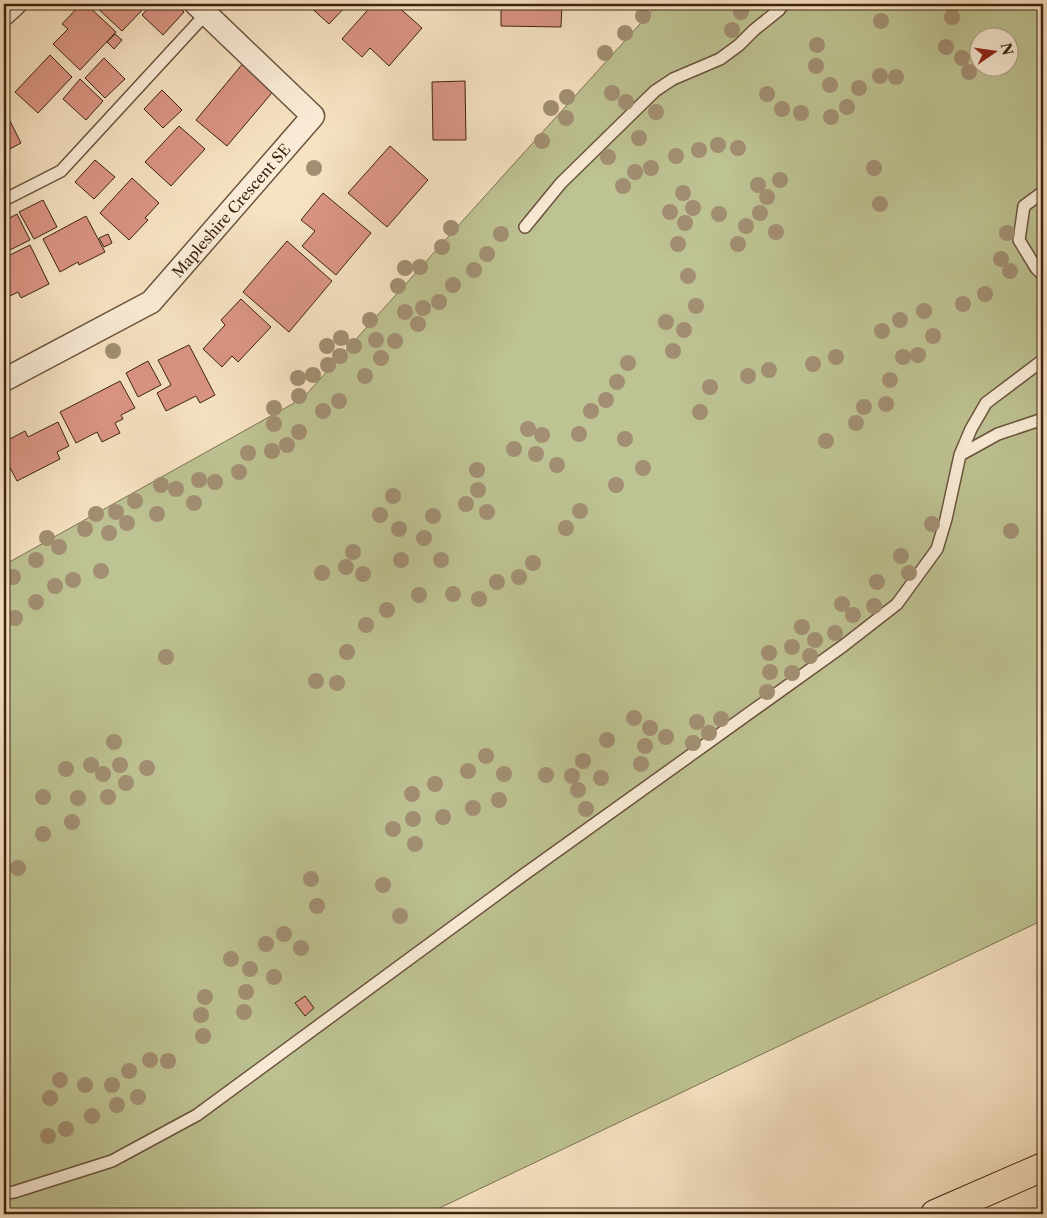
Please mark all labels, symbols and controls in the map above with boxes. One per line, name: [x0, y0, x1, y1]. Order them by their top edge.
north arrow: [970, 28, 1020, 78]
text: N: [997, 41, 1017, 57]
street label: Mapleshire Crescent SE: [168, 140, 294, 281]

